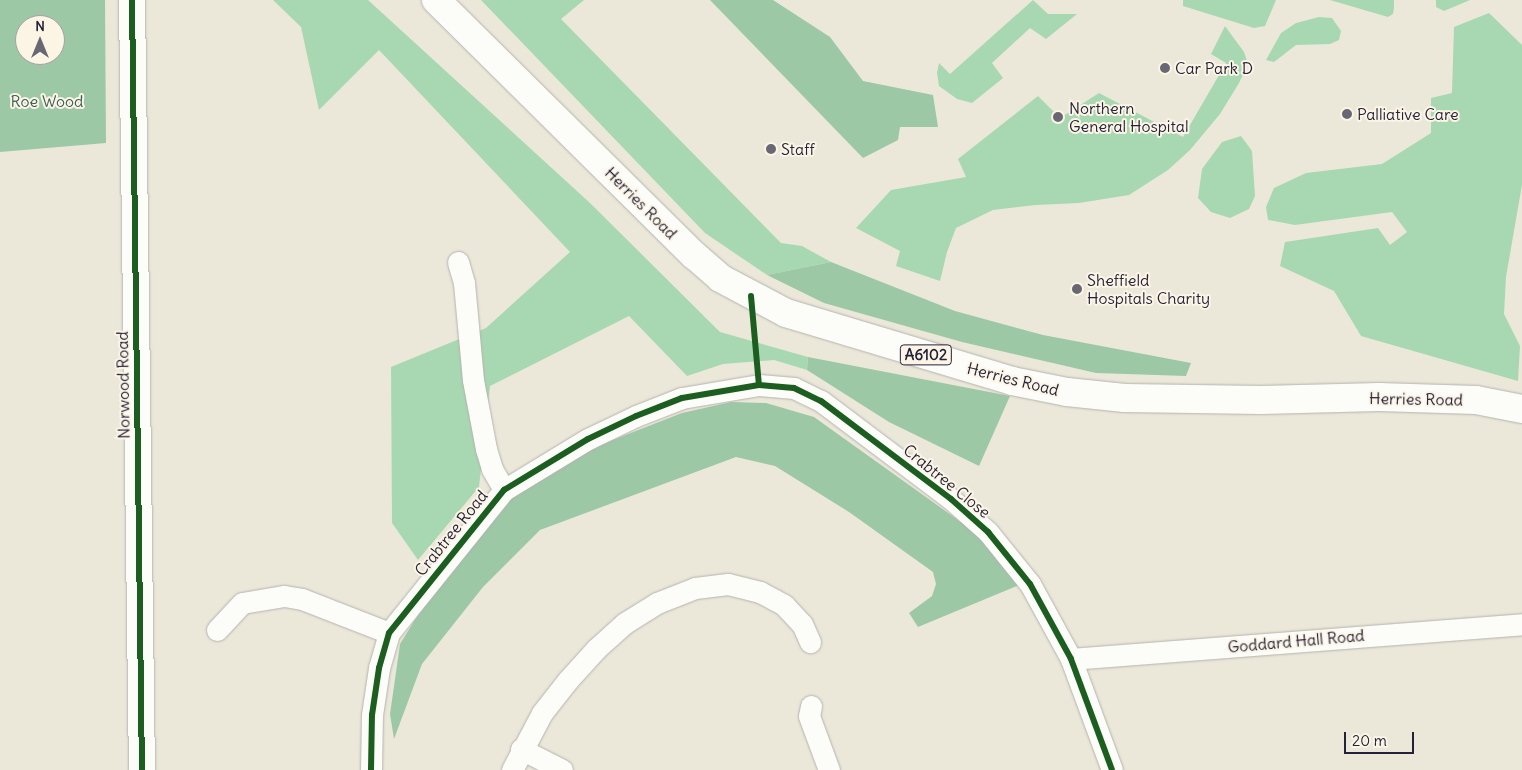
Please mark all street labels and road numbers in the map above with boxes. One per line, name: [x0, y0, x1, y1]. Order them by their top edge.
street label: Herries Road: [601, 163, 681, 243]
street label: Norwood Road: [112, 331, 134, 439]
road number: A6102: [900, 342, 952, 368]
street label: Herries Road: [965, 358, 1061, 400]
street label: Herries Road: [1369, 389, 1463, 409]
street label: Crabtree Close: [900, 440, 994, 522]
street label: Crabtree Road: [411, 486, 491, 580]
street label: Goddard Hall Road: [1227, 625, 1365, 657]

